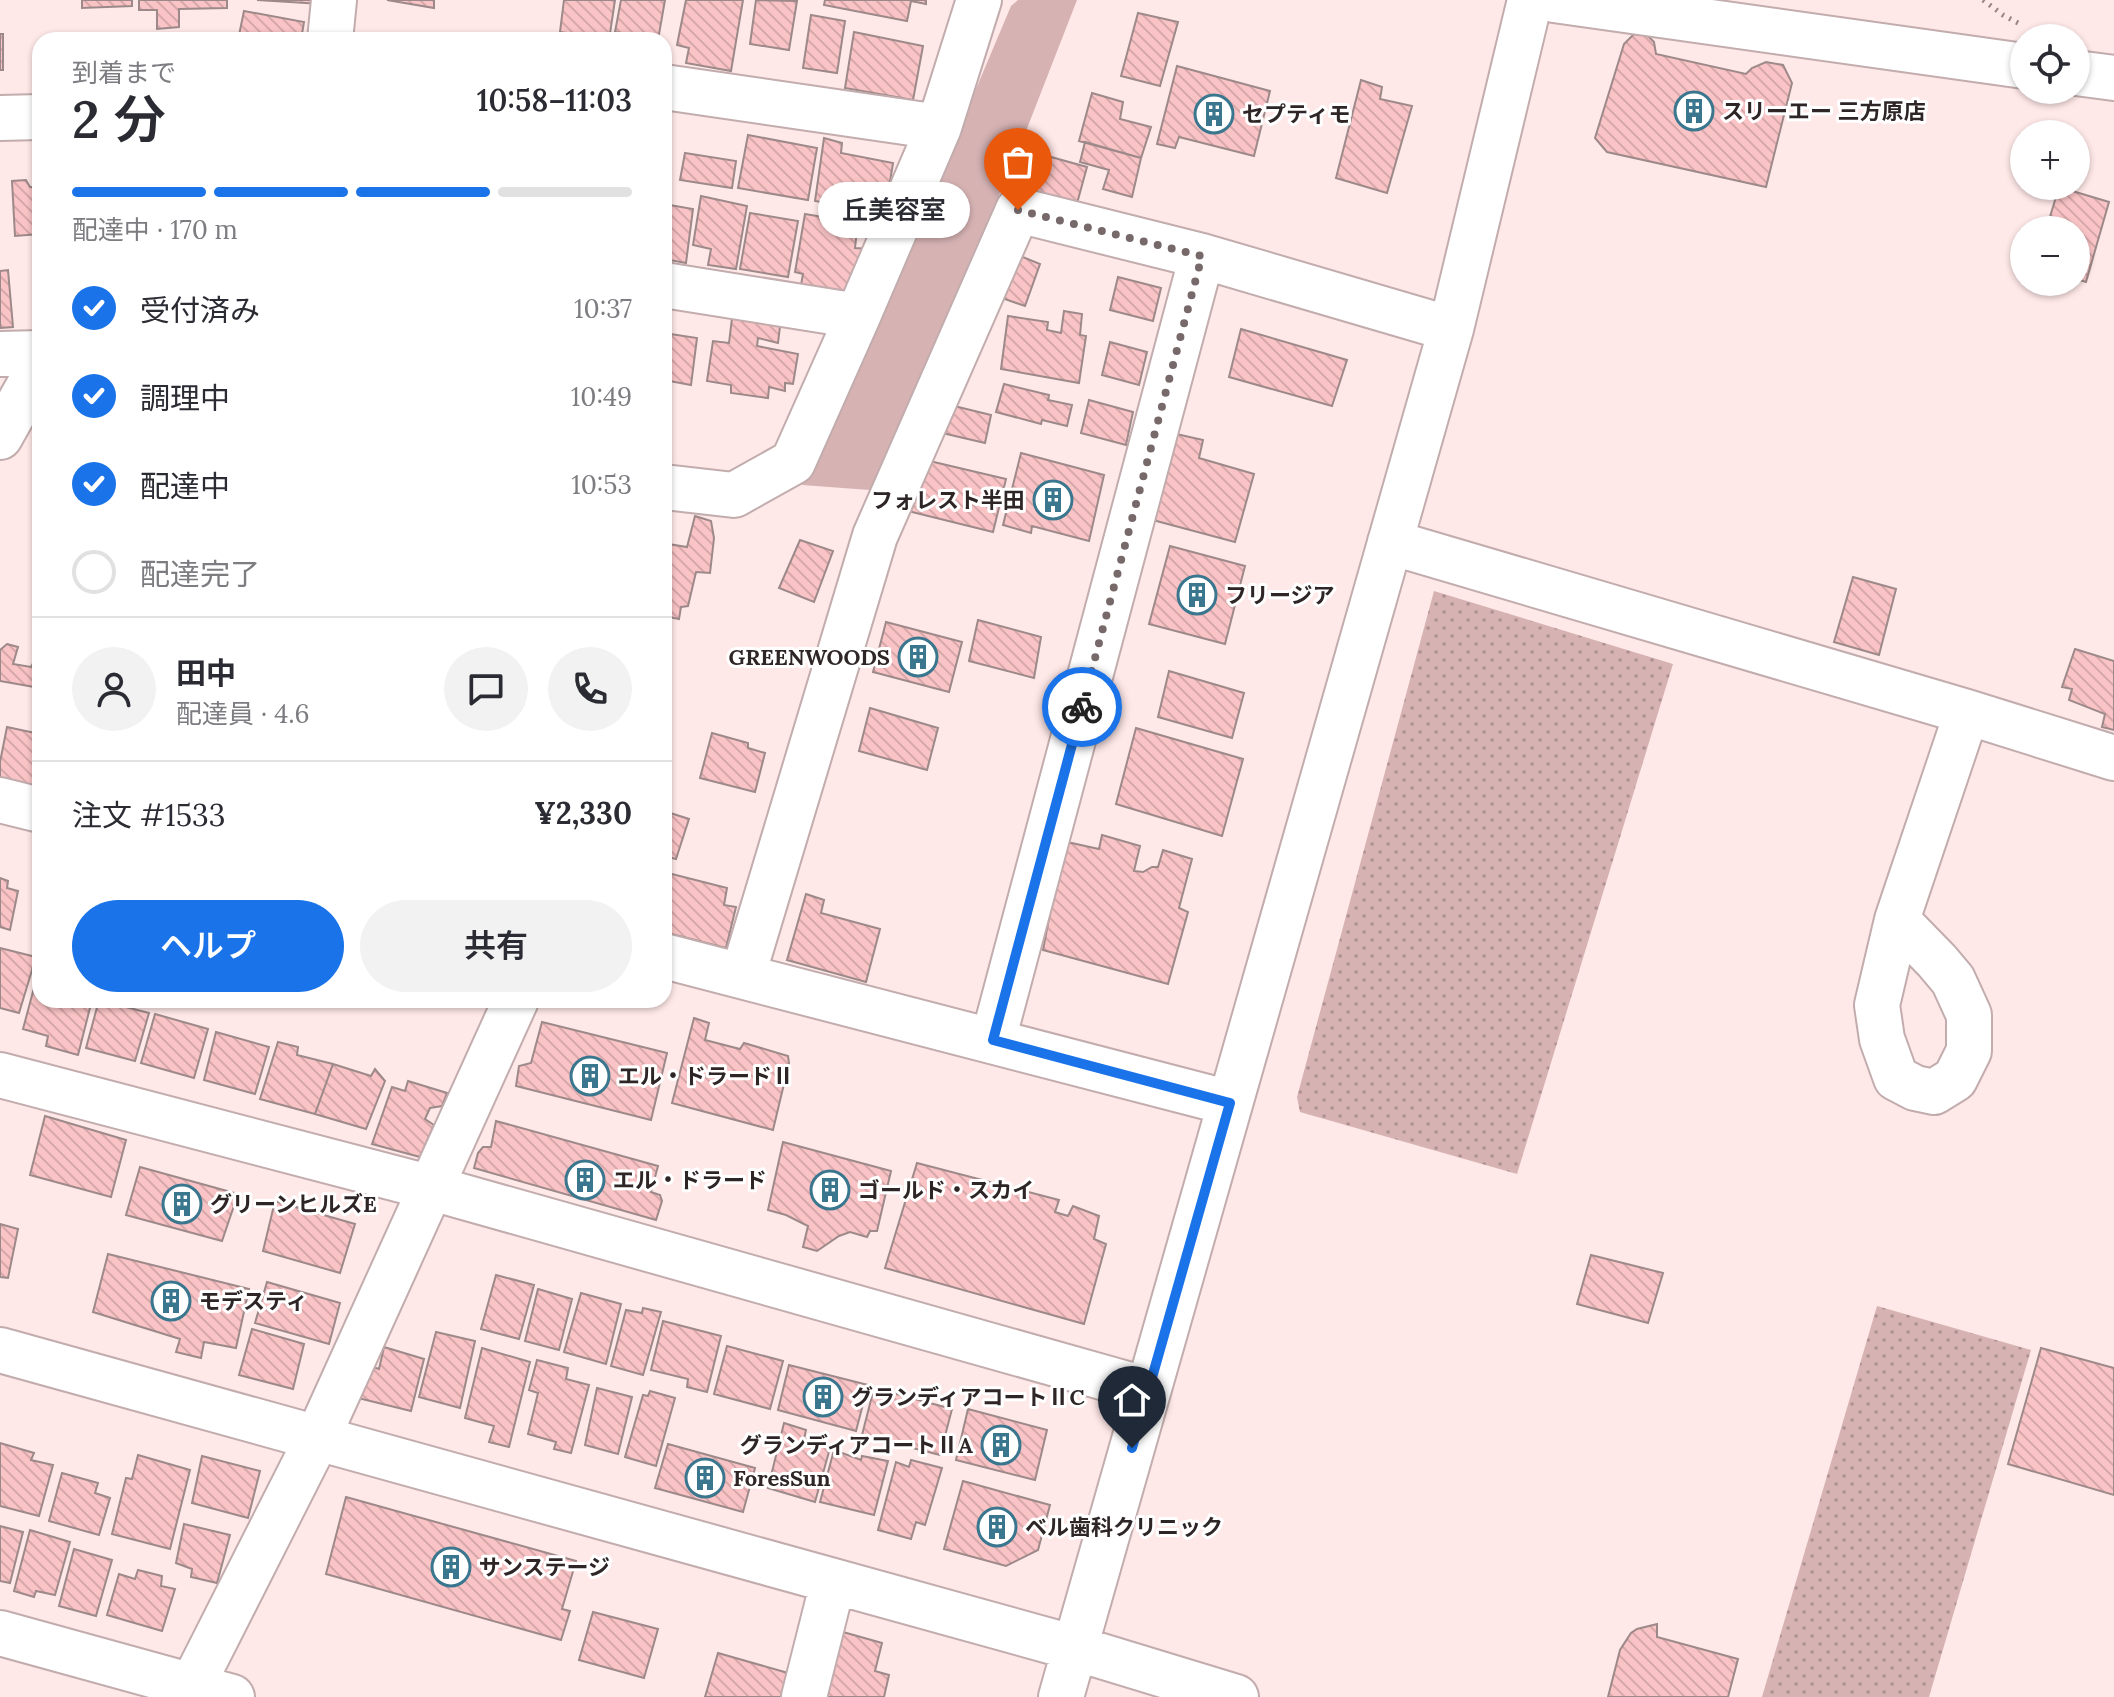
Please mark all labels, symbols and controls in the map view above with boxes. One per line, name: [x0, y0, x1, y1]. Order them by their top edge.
map controls: [2010, 24, 2090, 296]
button: locate: [2010, 24, 2090, 104]
text: 到着まで: [72, 56, 176, 89]
text: 10:58–11:03: [477, 81, 632, 119]
text: 2 分: [72, 86, 165, 152]
building icon: スリーエー 三方原店: [1673, 90, 1715, 132]
building icon: セプティモ: [1193, 93, 1235, 135]
place label: スリーエー 三方原店: [1722, 97, 1926, 125]
place label: セプティモ: [1242, 100, 1351, 128]
button: +: [2010, 120, 2090, 200]
pin: [984, 128, 1052, 210]
icon: bag: [996, 140, 1040, 184]
callout: 丘美容室: [818, 182, 970, 238]
text: 丘美容室: [842, 193, 946, 226]
text: 配達中 · 170 m: [72, 213, 238, 246]
button: −: [2010, 216, 2090, 296]
icon: check: [72, 286, 116, 330]
text: 受付済み: [140, 291, 260, 329]
text: 10:37: [574, 292, 632, 325]
icon: check: [72, 374, 116, 418]
text: 調理中: [140, 379, 230, 417]
text: 10:49: [571, 380, 632, 413]
icon: check: [72, 462, 116, 506]
text: 配達中: [140, 467, 230, 505]
text: 10:53: [571, 468, 632, 501]
building icon: フォレスト半田: [1032, 479, 1074, 521]
place label: フォレスト半田: [871, 486, 1025, 514]
text: 配達完了: [140, 555, 260, 593]
building icon: フリージア: [1176, 574, 1218, 616]
place label: フリージア: [1225, 581, 1335, 609]
building icon: GREENWOODS: [897, 636, 939, 678]
place label: GREENWOODS: [729, 643, 890, 671]
button: person: [72, 647, 156, 731]
button: chat: [444, 647, 528, 731]
button: phone: [548, 647, 632, 731]
text: 田中: [176, 654, 236, 692]
courier: [1042, 667, 1122, 747]
icon: bike: [1060, 685, 1104, 729]
text: 配達員 · 4.6: [176, 697, 309, 730]
text: ¥2,330: [534, 794, 632, 832]
text: 注文 #1533: [72, 796, 225, 834]
button: ヘルプ: [72, 900, 344, 992]
button: 共有: [360, 900, 632, 992]
building icon: エル・ドラードⅡ: [569, 1055, 611, 1097]
place label: エル・ドラードⅡ: [618, 1062, 794, 1090]
building icon: エル・ドラード: [564, 1159, 606, 1201]
place label: エル・ドラード: [613, 1166, 767, 1194]
building icon: ゴールド・スカイ: [809, 1169, 851, 1211]
place label: ゴールド・スカイ: [858, 1176, 1034, 1204]
building icon: グリーンヒルズE: [161, 1183, 203, 1225]
place label: グリーンヒルズE: [210, 1190, 377, 1218]
building icon: モデスティ: [150, 1280, 192, 1322]
place label: モデスティ: [199, 1287, 308, 1315]
pin: [1098, 1366, 1166, 1448]
building icon: グランディアコートⅡC: [802, 1376, 844, 1418]
icon: home: [1110, 1378, 1154, 1422]
place label: グランディアコートⅡC: [851, 1383, 1085, 1411]
building icon: グランディアコートⅡA: [980, 1424, 1022, 1466]
place label: グランディアコートⅡA: [740, 1431, 973, 1459]
building icon: ForesSun: [684, 1457, 726, 1499]
place label: ForesSun: [733, 1464, 831, 1492]
building icon: ベル歯科クリニック: [976, 1506, 1018, 1548]
place label: ベル歯科クリニック: [1025, 1513, 1223, 1541]
building icon: サンステージ: [430, 1546, 472, 1588]
place label: サンステージ: [479, 1553, 610, 1581]

